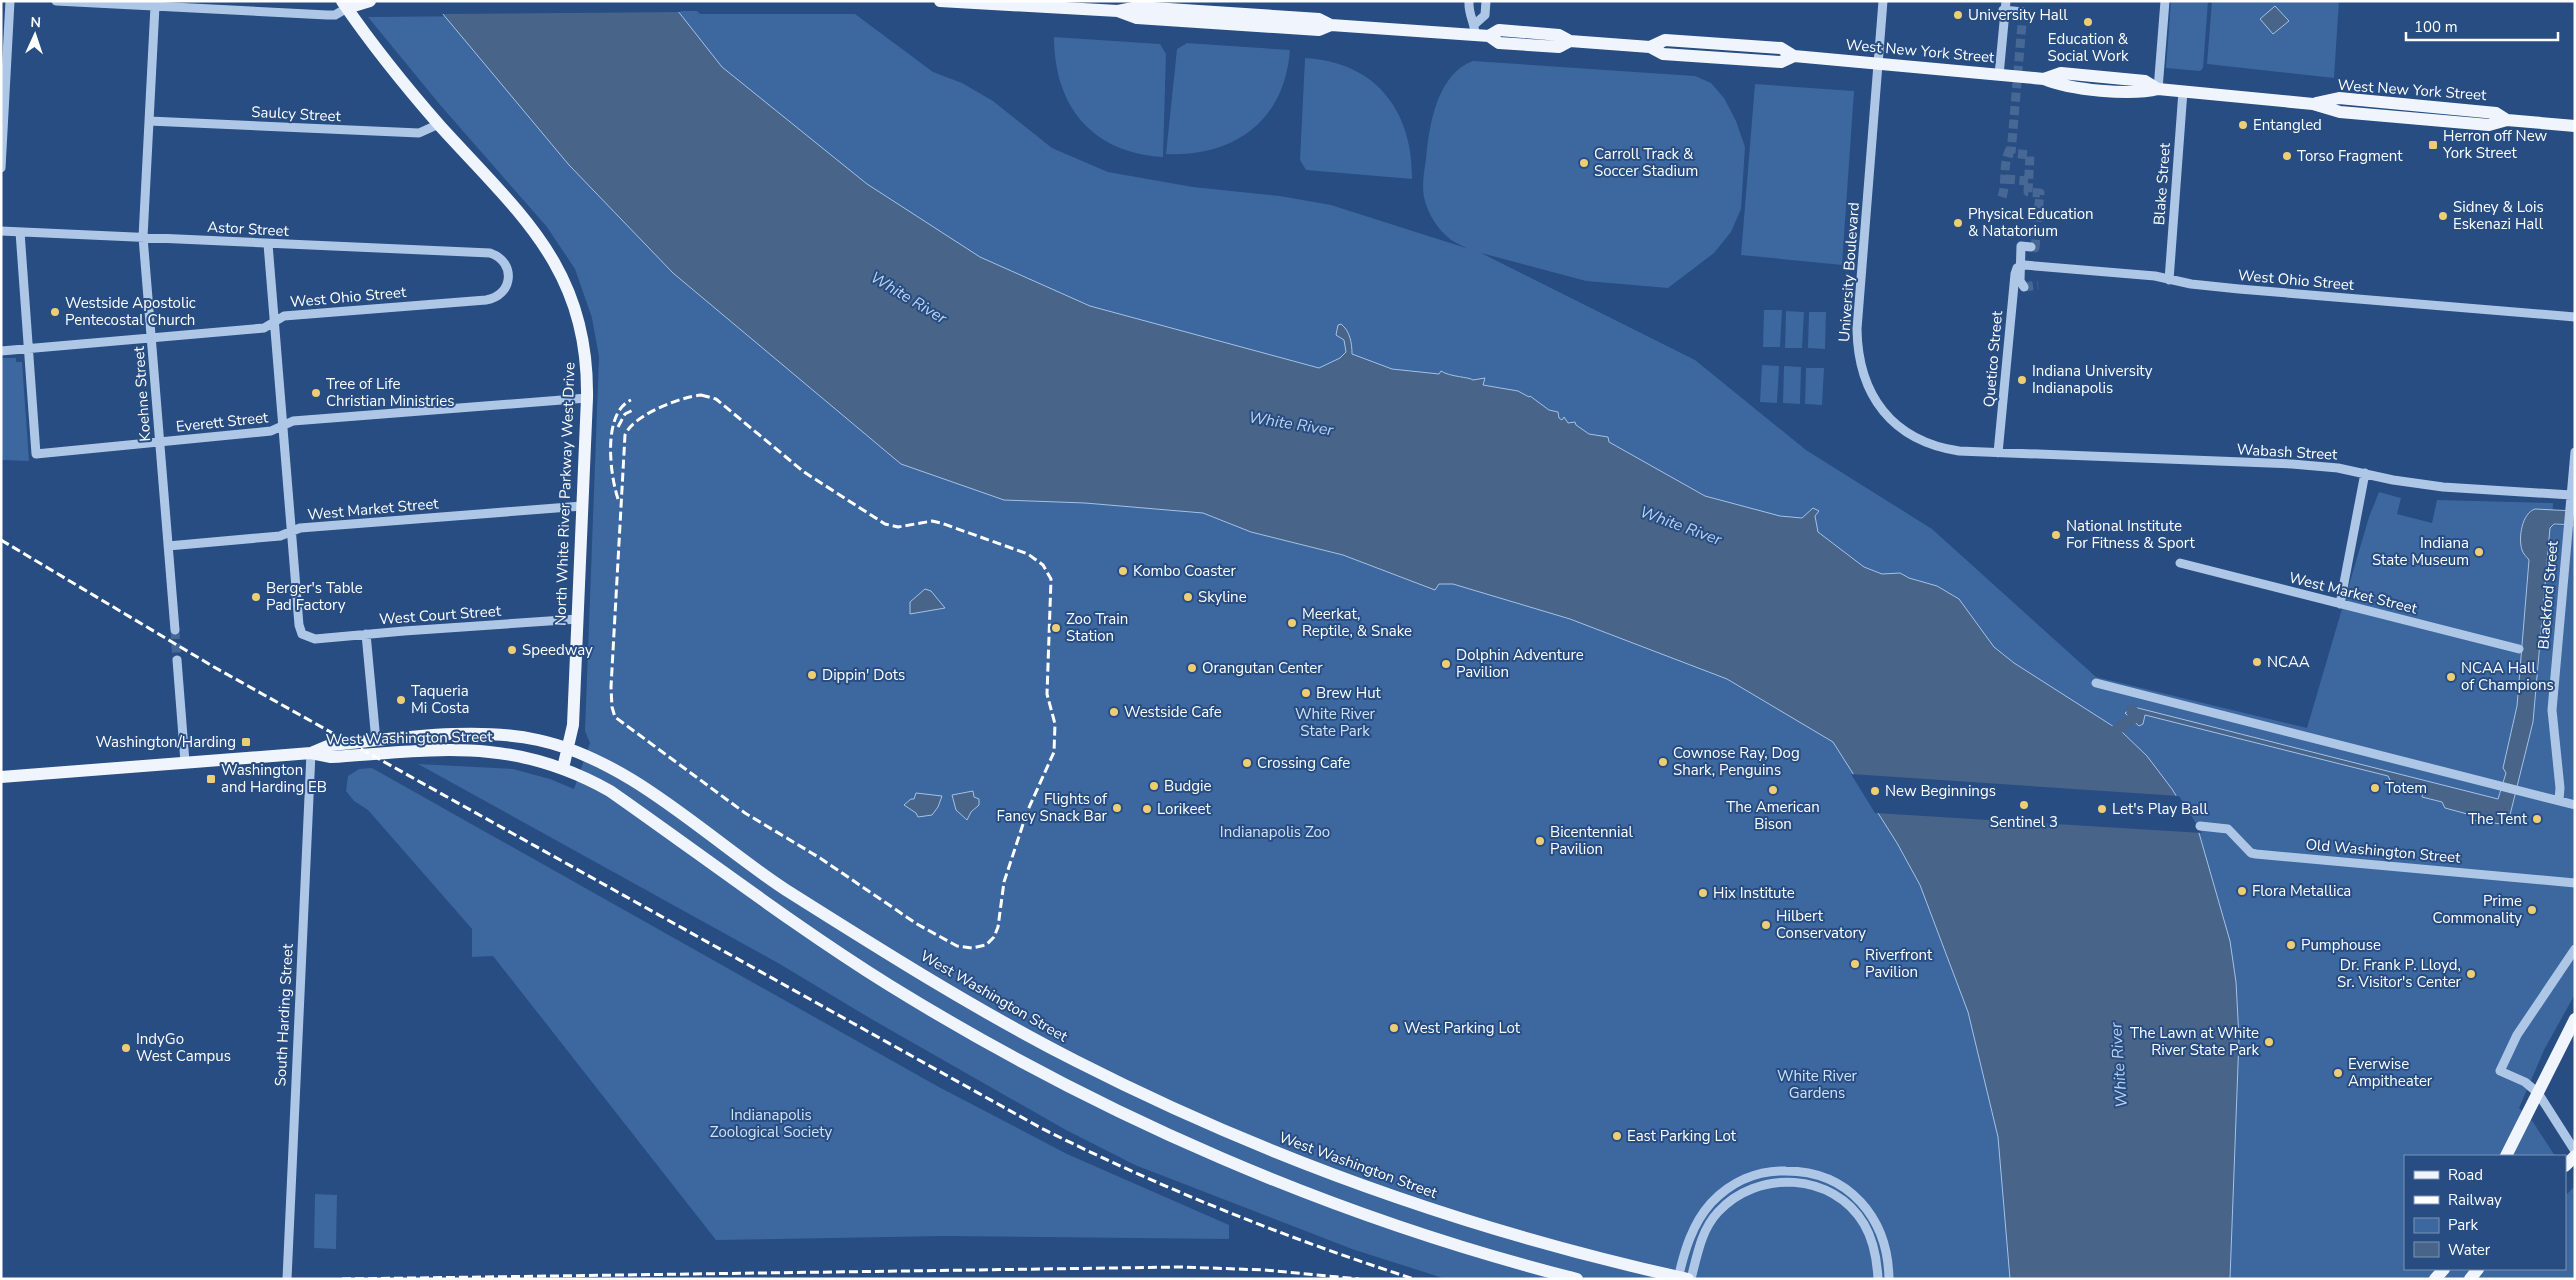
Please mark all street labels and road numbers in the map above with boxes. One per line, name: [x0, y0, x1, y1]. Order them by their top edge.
street label: West New York Street: [1845, 35, 1996, 68]
street label: West New York Street: [2337, 75, 2488, 105]
street label: Saulcy Street: [251, 102, 342, 126]
street label: Blake Street: [2149, 141, 2175, 226]
street label: University Boulevard: [1834, 201, 1864, 343]
street label: Astor Street: [207, 217, 290, 241]
street label: West Ohio Street: [2237, 265, 2356, 295]
street label: West Ohio Street: [289, 282, 408, 312]
street label: Quetico Street: [1979, 309, 2007, 408]
street label: Koehne Street: [129, 345, 155, 442]
street label: North White River Parkway West Drive: [550, 362, 580, 626]
street label: Everett Street: [175, 407, 270, 437]
street label: Wabash Street: [2236, 439, 2339, 465]
street label: West Market Street: [307, 493, 440, 525]
street label: Blackford Street: [2533, 539, 2563, 650]
street label: West Market Street: [2287, 567, 2420, 619]
street label: West Court Street: [378, 601, 502, 629]
street label: West Washington Street: [325, 727, 493, 749]
street label: Old Washington Street: [2305, 834, 2462, 868]
street label: South Harding Street: [270, 943, 298, 1087]
street label: West Washington Street: [917, 946, 1072, 1047]
street label: West Washington Street: [1276, 1127, 1440, 1203]

